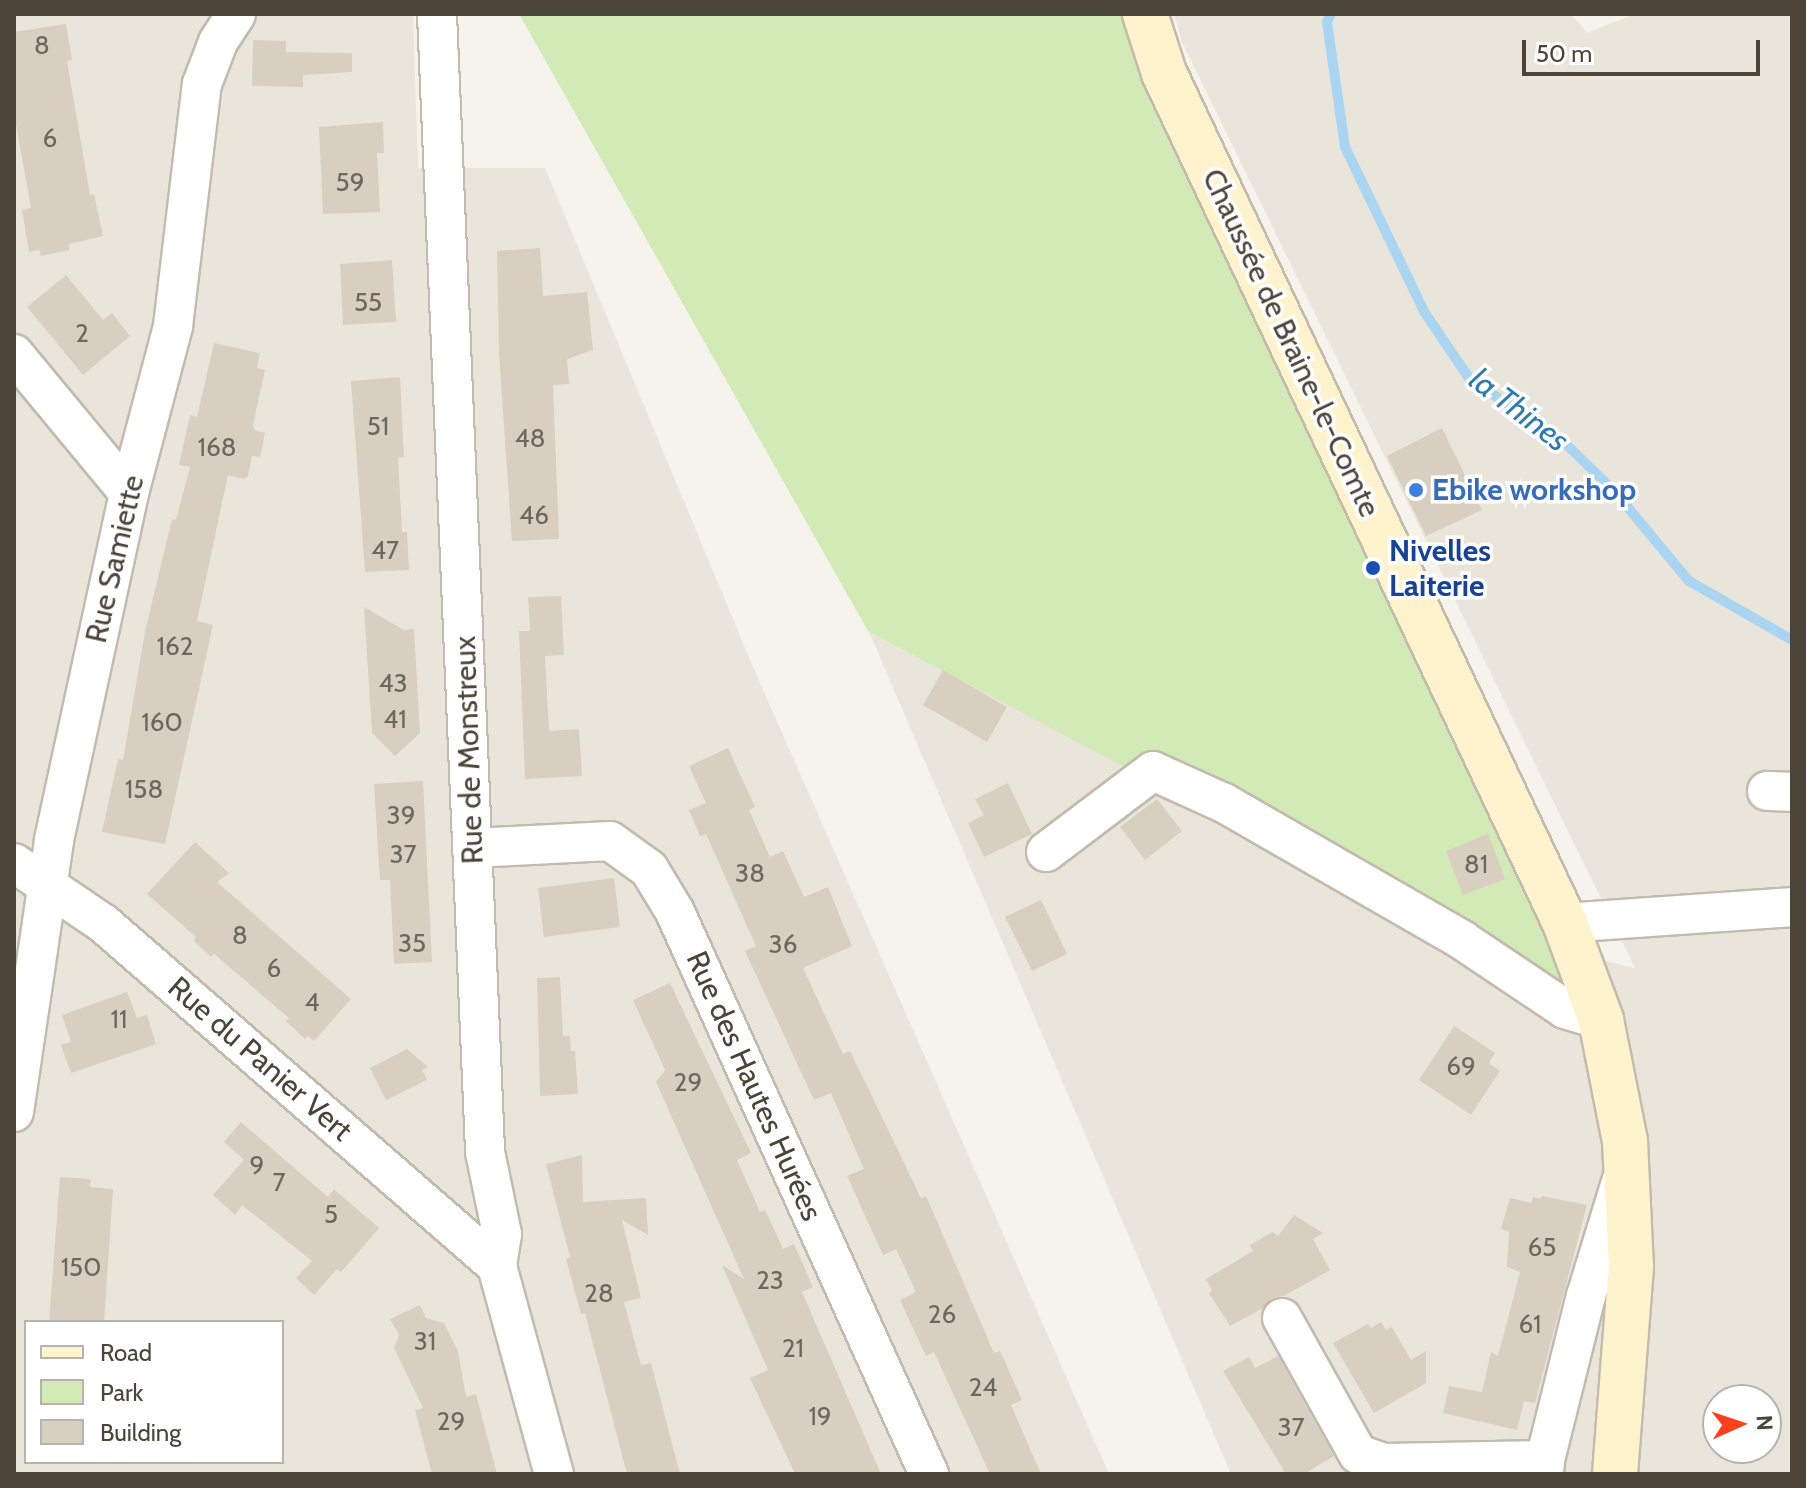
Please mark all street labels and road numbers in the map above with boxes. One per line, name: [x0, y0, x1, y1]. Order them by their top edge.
street label: Chaussée de Braine-le-Comte: [1194, 163, 1388, 523]
street label: Rue Samiette: [78, 472, 152, 646]
street label: Rue de Monstreux: [447, 635, 491, 865]
street label: Rue des Hautes Hurées: [678, 946, 830, 1226]
street label: Rue du Panier Vert: [161, 969, 359, 1149]

